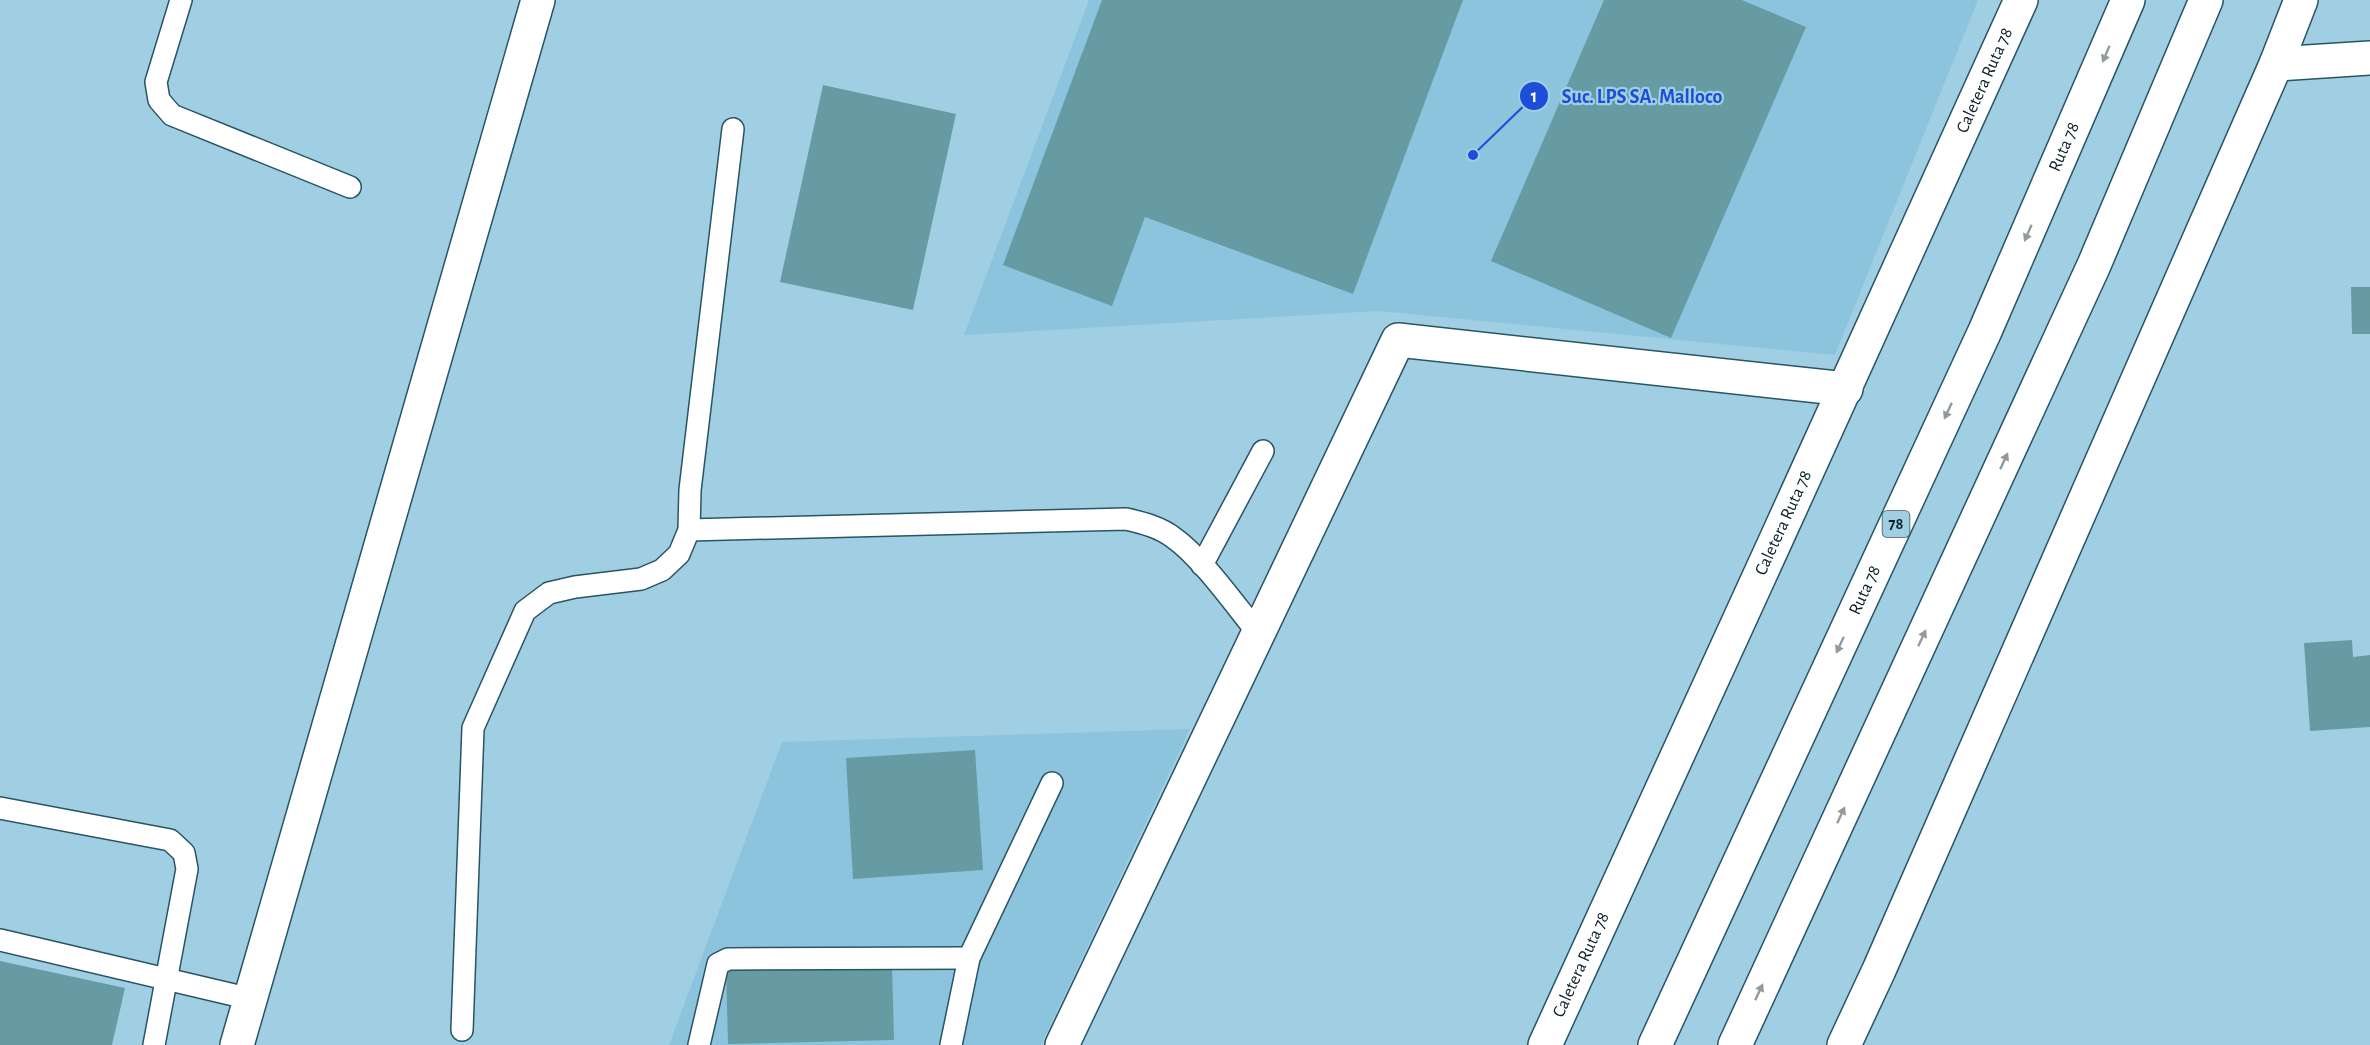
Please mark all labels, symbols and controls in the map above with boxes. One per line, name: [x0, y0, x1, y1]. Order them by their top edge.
street label: Caletera Ruta 78: [1953, 25, 2016, 136]
one-way arrow: [2100, 45, 2110, 63]
callout: Suc. LPS SA. Malloco: [1519, 77, 1734, 115]
text: Suc. LPS SA. Malloco: [1562, 87, 1723, 107]
text: 1: [1531, 88, 1537, 106]
street label: Ruta 78: [2046, 120, 2083, 174]
one-way arrow: [2023, 225, 2033, 243]
one-way arrow: [1943, 402, 1953, 420]
one-way arrow: [1999, 451, 2009, 469]
street label: Caletera Ruta 78: [1752, 468, 1815, 578]
road number: 78: [1882, 511, 1910, 537]
street label: Ruta 78: [1846, 563, 1884, 618]
one-way arrow: [1918, 629, 1927, 646]
one-way arrow: [1835, 637, 1844, 654]
one-way arrow: [1836, 806, 1845, 823]
street label: Caletera Ruta 78: [1550, 910, 1613, 1020]
one-way arrow: [1755, 983, 1764, 1000]

